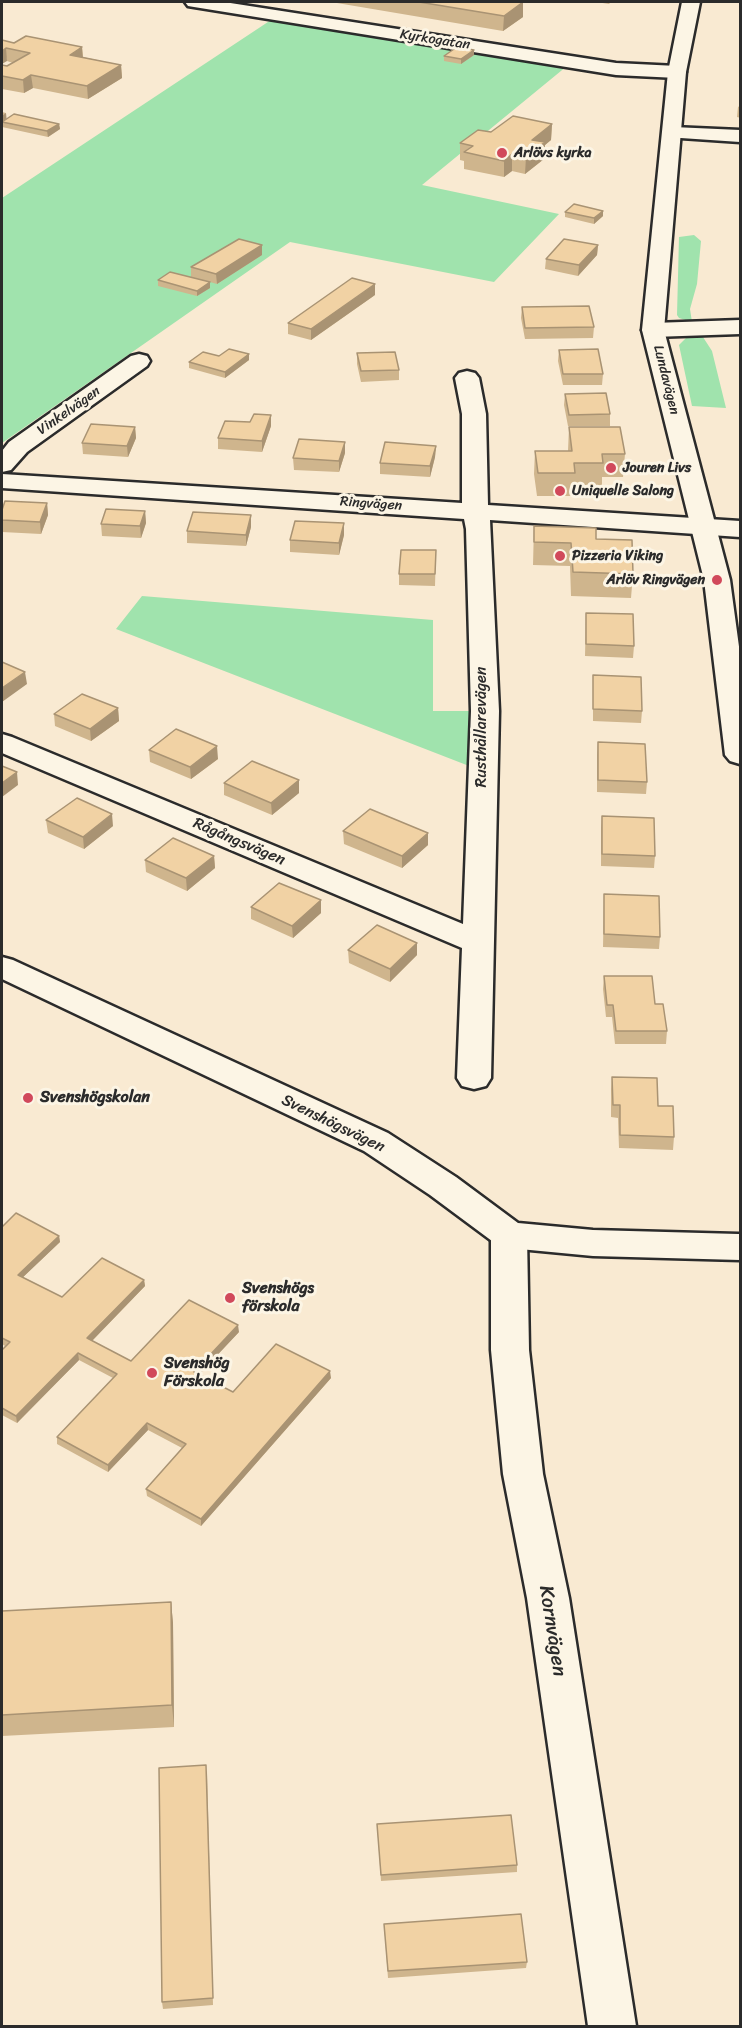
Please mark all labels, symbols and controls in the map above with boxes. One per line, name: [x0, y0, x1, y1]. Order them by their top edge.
street label: Kyrkogatan: [399, 26, 471, 54]
place label: Arlövs kyrka: [514, 145, 592, 161]
marker: Arlövs kyrka: [495, 146, 509, 160]
street label: Lundavägen: [649, 344, 683, 416]
street label: Vinkelvägen: [34, 383, 104, 439]
place label: Jouren Livs: [623, 460, 691, 476]
marker: Jouren Livs: [604, 461, 618, 475]
place label: Uniquelle Salong: [572, 483, 674, 499]
marker: Uniquelle Salong: [553, 484, 567, 498]
street label: Ringvägen: [339, 493, 403, 515]
place label: Pizzeria Viking: [572, 548, 663, 564]
marker: Pizzeria Viking: [553, 549, 567, 563]
place label: Arlöv Ringvägen: [606, 572, 705, 588]
marker: Arlöv Ringvägen: [710, 573, 724, 587]
street label: Rusthållarevägen: [472, 667, 492, 787]
street label: Rågångsvägen: [190, 814, 288, 870]
place label: Svenshögskolan: [40, 1088, 150, 1108]
marker: Svenshögskolan: [21, 1091, 35, 1105]
street label: Svenshögsvägen: [278, 1091, 388, 1157]
place label: Svenshögs förskola: [242, 1279, 314, 1317]
marker: Svenshögs förskola: [223, 1291, 237, 1305]
place label: Svenshög Förskola: [164, 1354, 229, 1392]
marker: Svenshög Förskola: [145, 1366, 159, 1380]
street label: Kornvägen: [533, 1584, 571, 1678]

